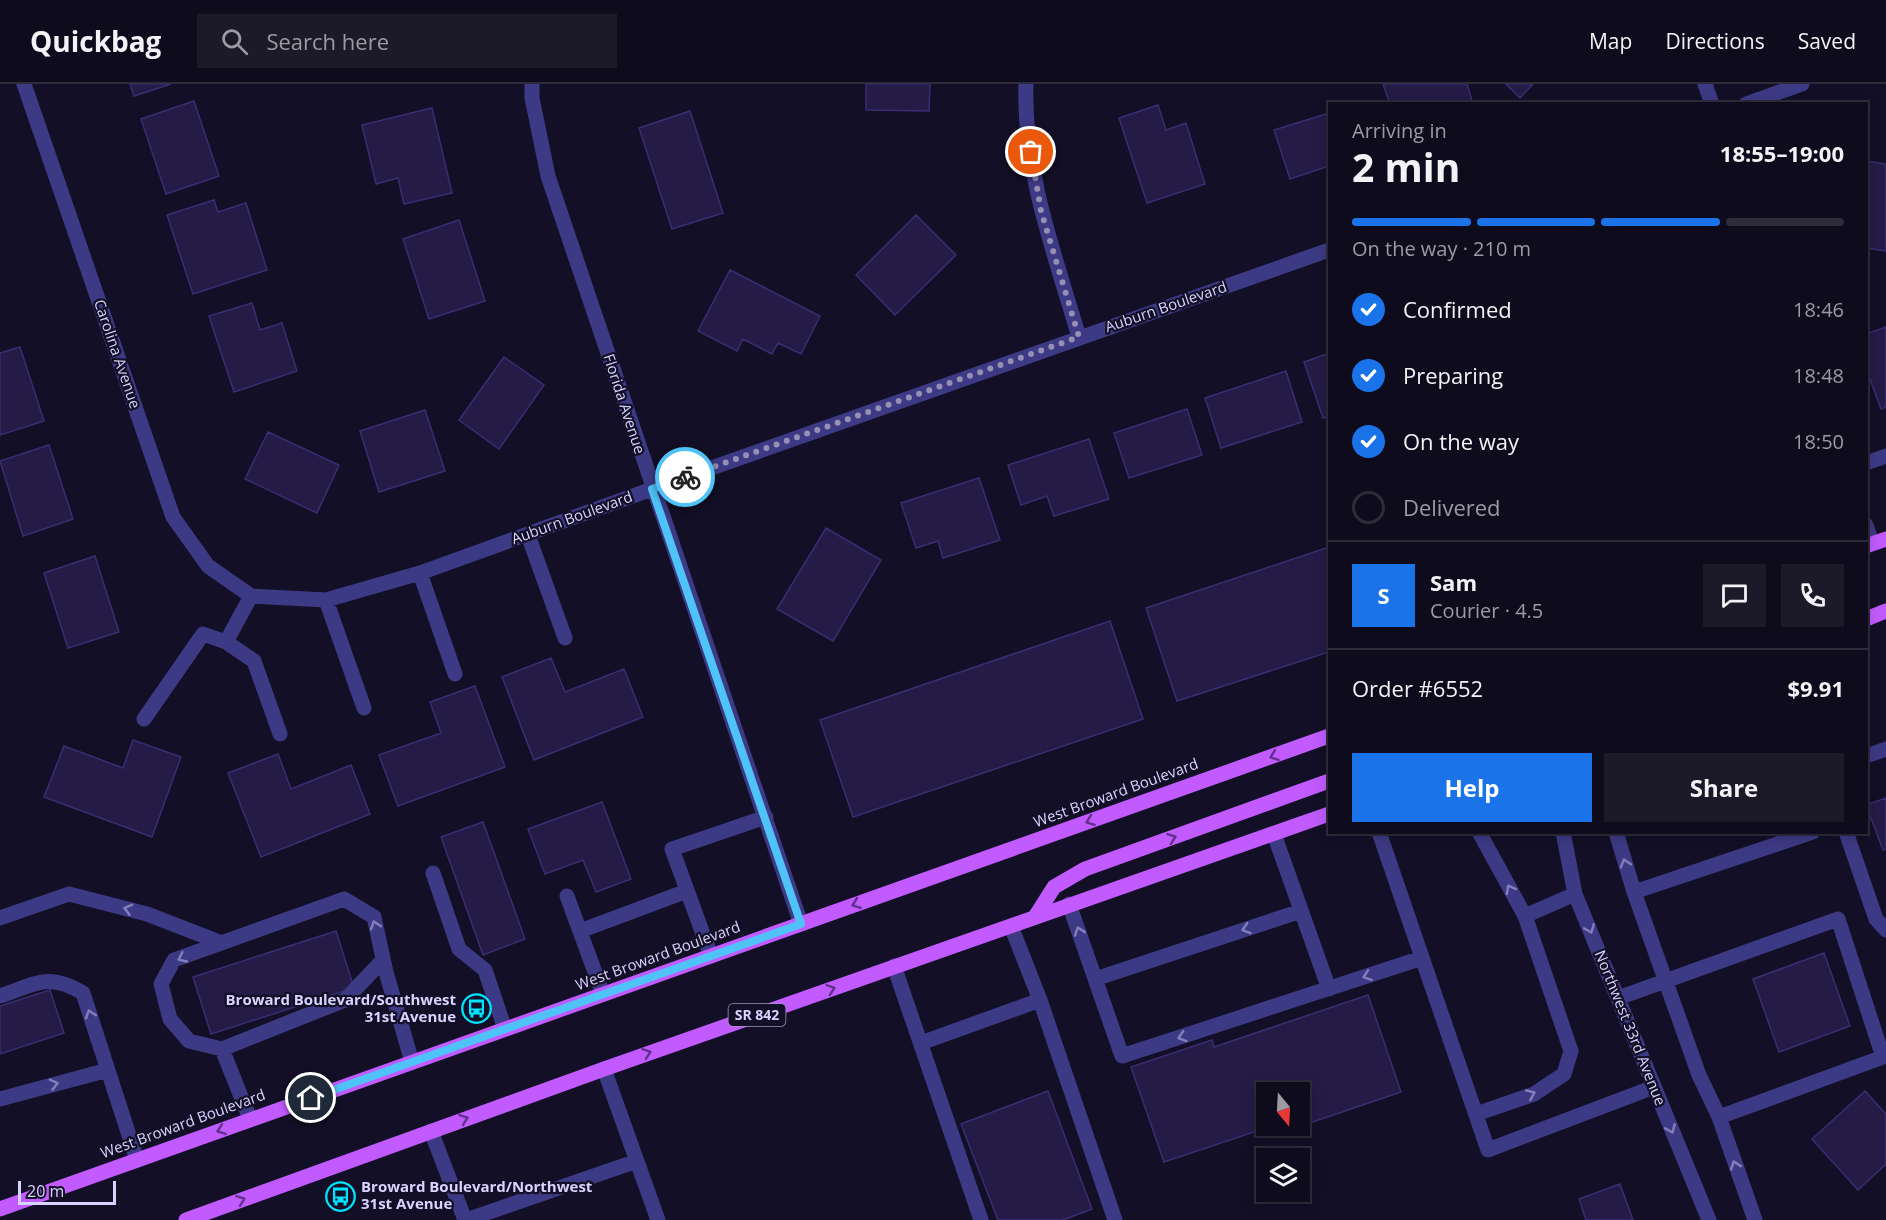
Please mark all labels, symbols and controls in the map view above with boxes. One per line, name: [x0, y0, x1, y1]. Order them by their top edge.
search box: [197, 14, 617, 68]
text: Quickbag: [30, 22, 161, 60]
icon: search: [218, 25, 251, 58]
text: Search here: [266, 26, 389, 56]
text: Map: [1589, 27, 1632, 55]
text: Directions: [1665, 27, 1765, 55]
text: Saved: [1798, 27, 1856, 55]
text: Arriving in: [1352, 117, 1447, 144]
pin: [1005, 126, 1056, 177]
icon: bag: [1014, 135, 1047, 168]
text: 18:55–19:00: [1720, 138, 1844, 168]
text: 2 min: [1352, 140, 1460, 193]
text: On the way · 210 m: [1352, 235, 1531, 262]
street label: Auburn Boulevard: [1102, 276, 1229, 336]
icon: check: [1352, 293, 1385, 326]
text: Confirmed: [1403, 294, 1512, 324]
street label: Carolina Avenue: [90, 296, 146, 411]
text: 18:46: [1793, 296, 1844, 323]
street label: Florida Avenue: [599, 351, 651, 456]
icon: check: [1352, 359, 1385, 392]
text: Preparing: [1403, 360, 1503, 390]
text: 18:48: [1793, 362, 1844, 389]
icon: check: [1352, 425, 1385, 458]
text: On the way: [1403, 426, 1519, 456]
text: 18:50: [1793, 428, 1844, 455]
courier: [655, 447, 715, 507]
icon: bike: [669, 461, 702, 494]
street label: Auburn Boulevard: [508, 486, 635, 548]
text: Delivered: [1403, 492, 1501, 522]
button: chat: [1703, 564, 1766, 627]
button: phone: [1781, 564, 1844, 627]
text: Sam: [1430, 567, 1477, 597]
text: S: [1377, 580, 1390, 610]
text: Courier · 4.5: [1430, 597, 1543, 624]
text: Order #6552: [1352, 673, 1483, 703]
text: $9.91: [1787, 673, 1844, 703]
one-way arrow: [1269, 748, 1280, 761]
street label: West Broward Boulevard: [1031, 753, 1201, 831]
button: Help: [1352, 753, 1592, 822]
button: Share: [1604, 753, 1844, 822]
one-way arrow: [1085, 814, 1096, 827]
one-way arrow: [1166, 833, 1177, 846]
one-way arrow: [1620, 858, 1633, 869]
one-way arrow: [1506, 884, 1517, 895]
one-way arrow: [851, 897, 862, 910]
one-way arrow: [123, 904, 134, 916]
street label: West Broward Boulevard: [573, 916, 743, 994]
one-way arrow: [370, 920, 382, 931]
one-way arrow: [1241, 922, 1252, 934]
one-way arrow: [1583, 923, 1595, 934]
one-way arrow: [1073, 927, 1086, 937]
street label: Northwest 33rd Avenue: [1591, 947, 1671, 1108]
one-way arrow: [177, 951, 188, 963]
one-way arrow: [1362, 969, 1373, 982]
one-way arrow: [825, 983, 836, 996]
place label: Broward Boulevard/Southwest 31st Avenue: [226, 989, 456, 1026]
bus stop icon: Broward Boulevard/Southwest 31st Avenue: [461, 993, 493, 1025]
road number: SR 842: [728, 1004, 786, 1026]
one-way arrow: [85, 1010, 97, 1020]
one-way arrow: [1177, 1030, 1188, 1042]
one-way arrow: [641, 1048, 652, 1061]
pin: [285, 1072, 336, 1123]
one-way arrow: [49, 1079, 59, 1092]
icon: home: [294, 1081, 327, 1114]
north arrow: [1256, 1082, 1310, 1136]
map controls: [1256, 1082, 1310, 1202]
street label: West Broward Boulevard: [98, 1084, 268, 1162]
one-way arrow: [1525, 1090, 1536, 1102]
one-way arrow: [458, 1114, 469, 1127]
one-way arrow: [216, 1122, 226, 1135]
one-way arrow: [1664, 1123, 1676, 1134]
button: layers: [1256, 1148, 1310, 1202]
one-way arrow: [1730, 1160, 1743, 1171]
place label: Broward Boulevard/Northwest 31st Avenue: [361, 1176, 593, 1213]
scale bar: [18, 1178, 116, 1206]
text: 20 m: [27, 1180, 64, 1202]
bus stop icon: Broward Boulevard/Northwest 31st Avenue: [324, 1180, 356, 1212]
one-way arrow: [235, 1195, 246, 1207]

